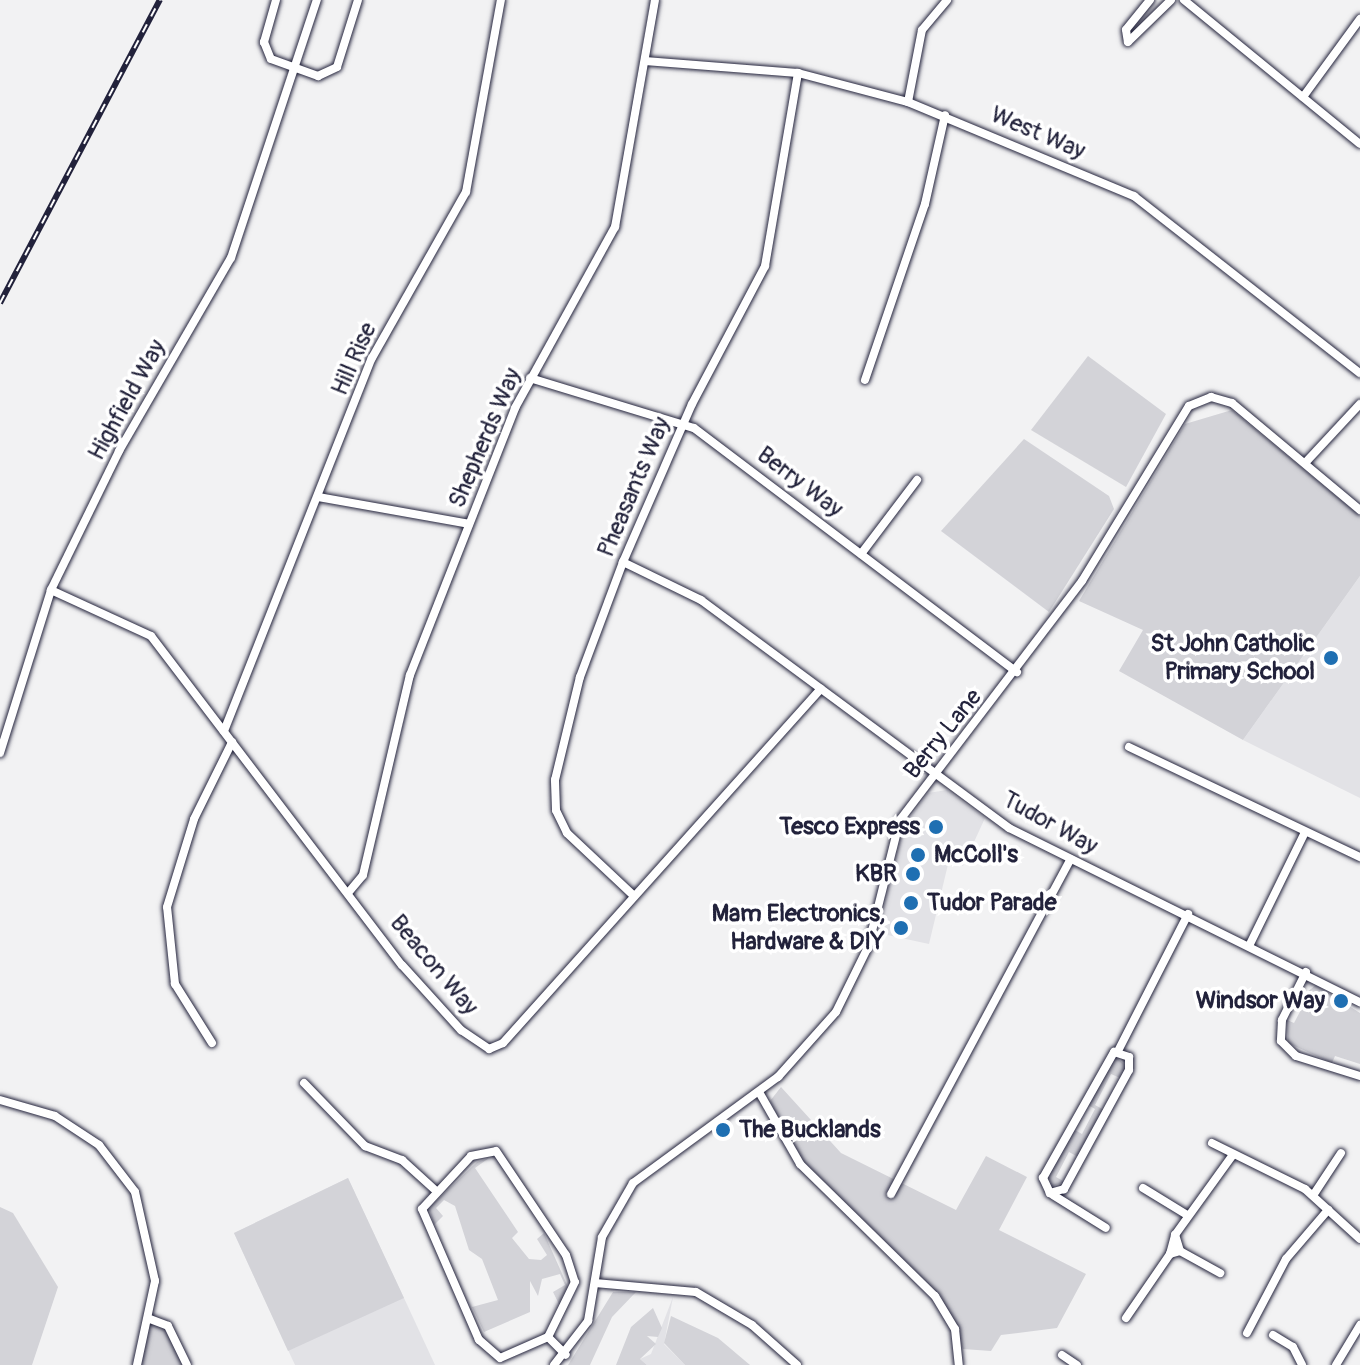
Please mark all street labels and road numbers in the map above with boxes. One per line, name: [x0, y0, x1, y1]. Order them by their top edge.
street label: West Way: [986, 100, 1090, 166]
street label: Hill Rise: [325, 318, 383, 400]
street label: Highfield Way: [82, 335, 172, 465]
street label: Shepherds Way: [443, 364, 527, 512]
street label: Pheasants Way: [592, 413, 676, 561]
street label: Berry Way: [751, 440, 849, 524]
street label: Berry Lane: [898, 683, 988, 785]
street label: Tudor Way: [997, 785, 1103, 861]
street label: Beacon Way: [384, 909, 484, 1021]

